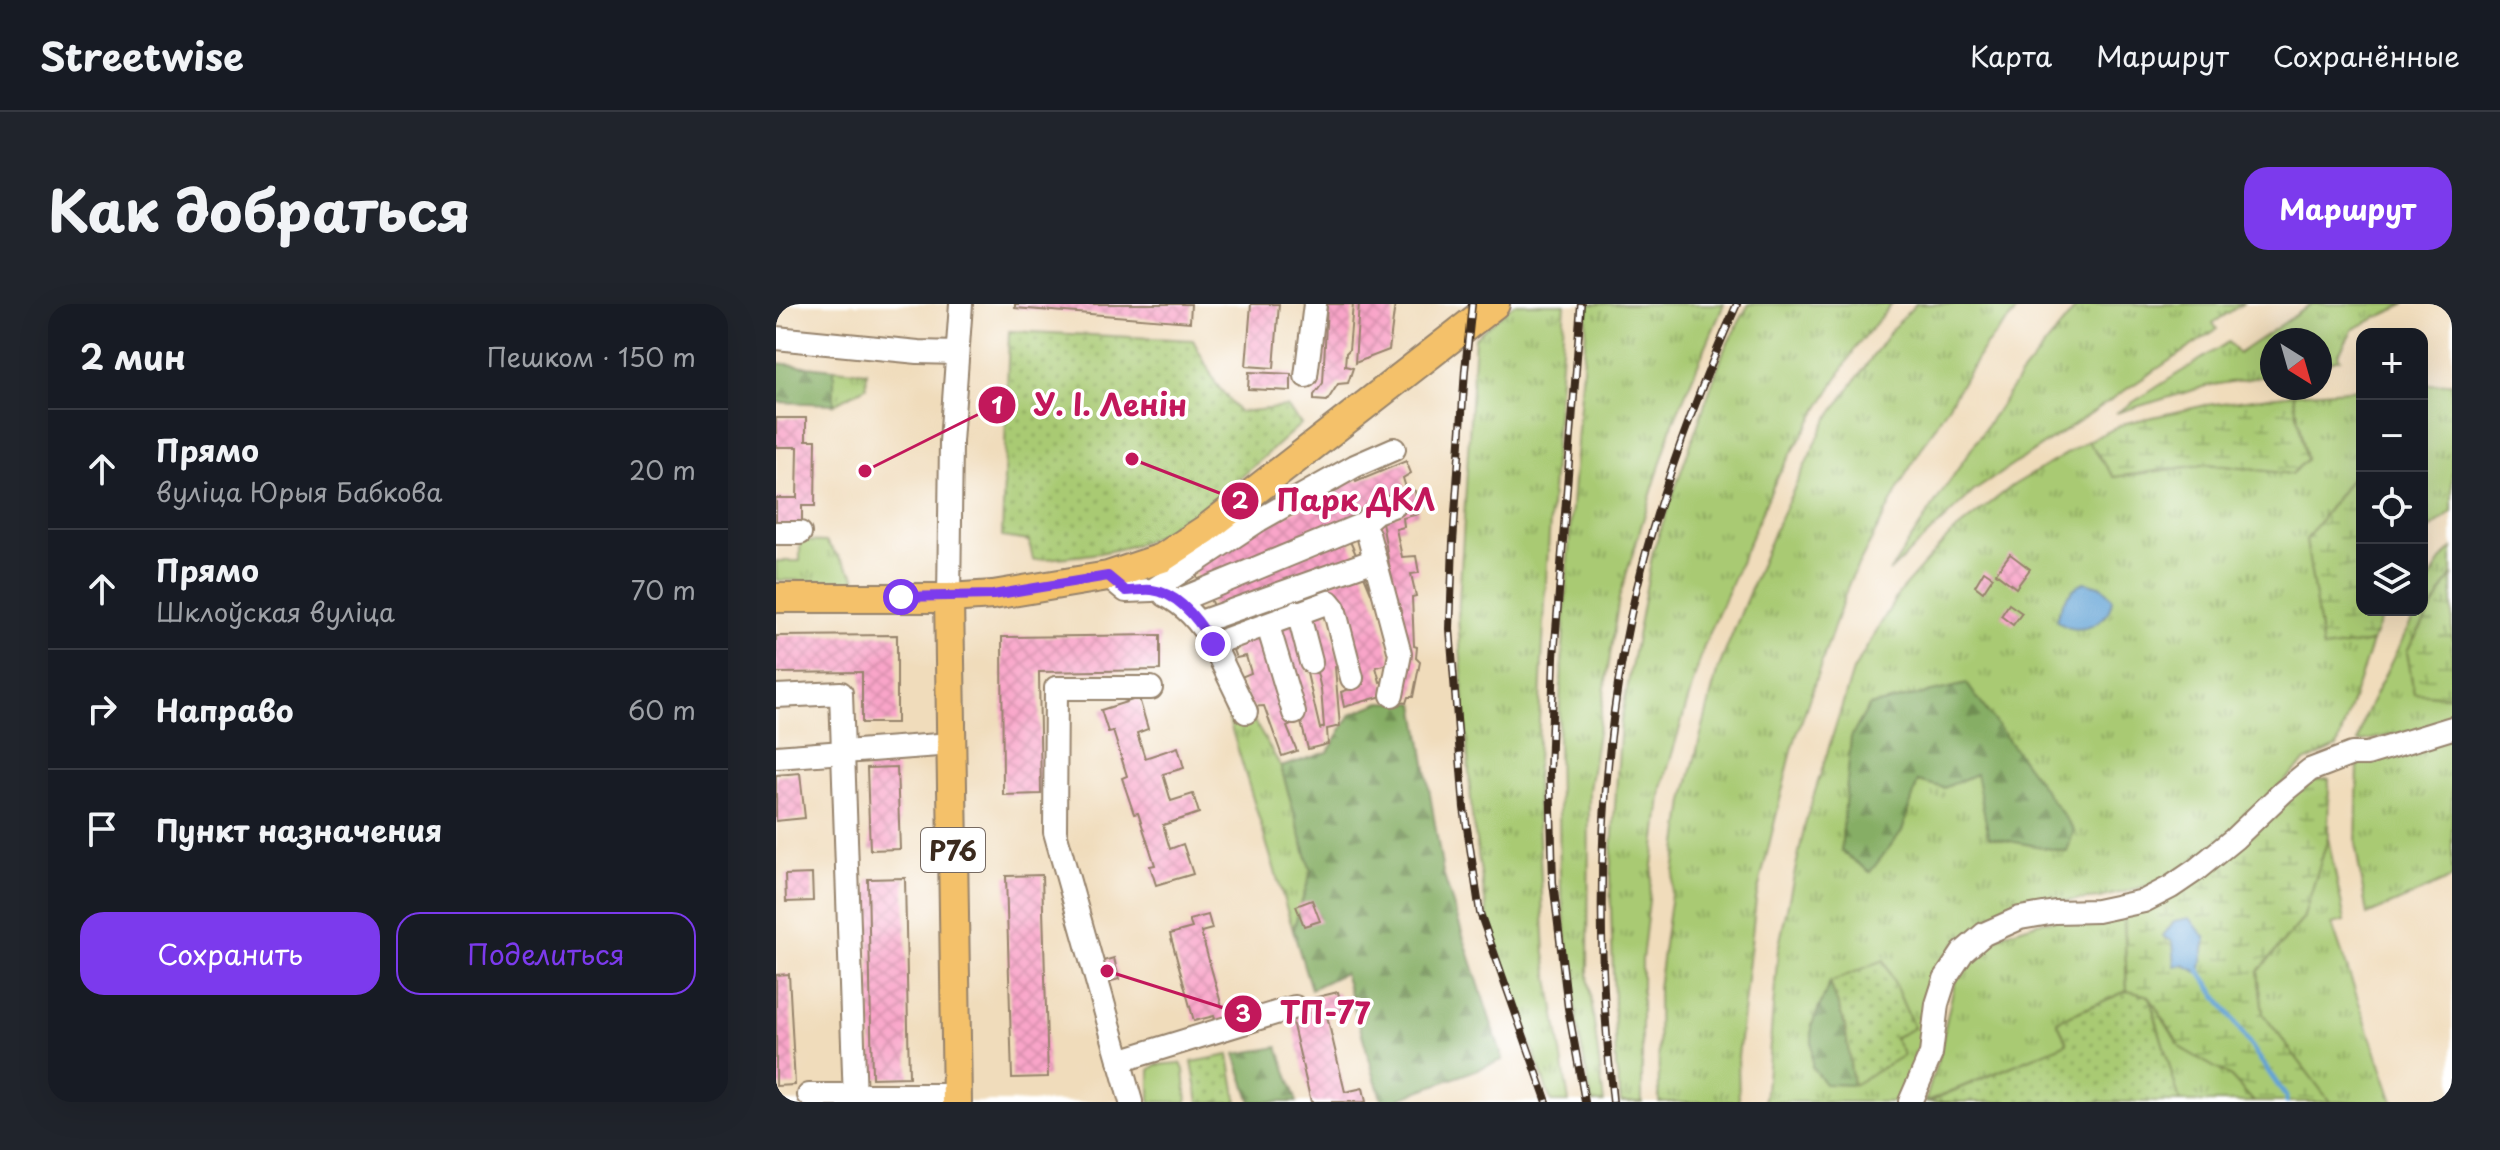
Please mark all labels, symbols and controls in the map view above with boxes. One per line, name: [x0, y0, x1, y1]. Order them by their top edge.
text: Streetwise: [40, 27, 244, 84]
text: Карта: [1970, 34, 2052, 77]
text: Маршрут: [2096, 34, 2229, 77]
text: Сохранённые: [2273, 34, 2460, 77]
text: Как добраться: [48, 166, 471, 251]
button: Маршрут: [2244, 167, 2452, 250]
north arrow: [2260, 328, 2332, 400]
map controls: [2356, 328, 2428, 616]
button: +: [2356, 328, 2428, 400]
text: 2 мин: [80, 330, 186, 382]
text: Пешком · 150 m: [487, 337, 696, 376]
callout: У. І. Ленін: [977, 378, 1203, 432]
text: У. І. Ленін: [1033, 381, 1187, 426]
text: 1: [991, 386, 1003, 422]
button: −: [2356, 400, 2428, 472]
text: Прямо: [156, 427, 259, 472]
icon: ahead: [80, 447, 124, 491]
text: 20 m: [629, 450, 696, 489]
text: вуліца Юрыя Бабкова: [156, 472, 443, 511]
button: locate: [2356, 472, 2428, 544]
callout: Парк ДКЛ: [1220, 474, 1451, 528]
text: Парк ДКЛ: [1276, 476, 1436, 521]
text: 2: [1232, 481, 1249, 517]
button: layers: [2356, 544, 2428, 616]
text: Прямо: [156, 547, 259, 592]
icon: ahead: [80, 567, 124, 611]
text: 70 m: [631, 570, 696, 609]
route start: [883, 579, 919, 615]
text: Шклоўская вуліца: [156, 592, 395, 631]
route end: [1195, 626, 1231, 662]
icon: right: [80, 687, 124, 731]
text: Направо: [156, 687, 294, 732]
text: 60 m: [628, 690, 696, 729]
icon: arrive: [80, 807, 124, 851]
text: Пункт назначения: [156, 807, 442, 852]
road number: Р76: [921, 828, 985, 872]
button: Сохранить: [80, 912, 380, 995]
button: Поделиться: [396, 912, 696, 995]
callout: ТП-77: [1223, 987, 1386, 1041]
text: ТП-77: [1280, 989, 1370, 1034]
text: 3: [1235, 994, 1251, 1030]

